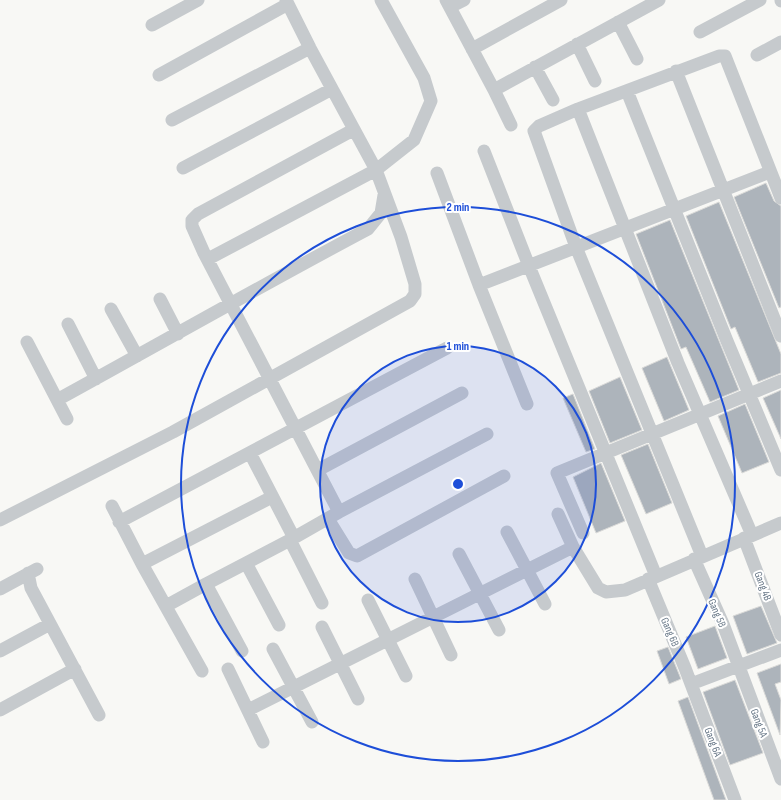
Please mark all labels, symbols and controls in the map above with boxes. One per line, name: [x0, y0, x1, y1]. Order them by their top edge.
text: 2 min: [447, 200, 469, 215]
text: 1 min: [447, 339, 469, 354]
centre of rings: [451, 477, 465, 491]
street label: Gang 4B: [752, 570, 774, 602]
street label: Gang 5B: [705, 597, 729, 629]
street label: Gang 6B: [658, 616, 682, 649]
street label: Gang 5A: [748, 707, 770, 739]
street label: Gang 6A: [702, 726, 725, 759]

